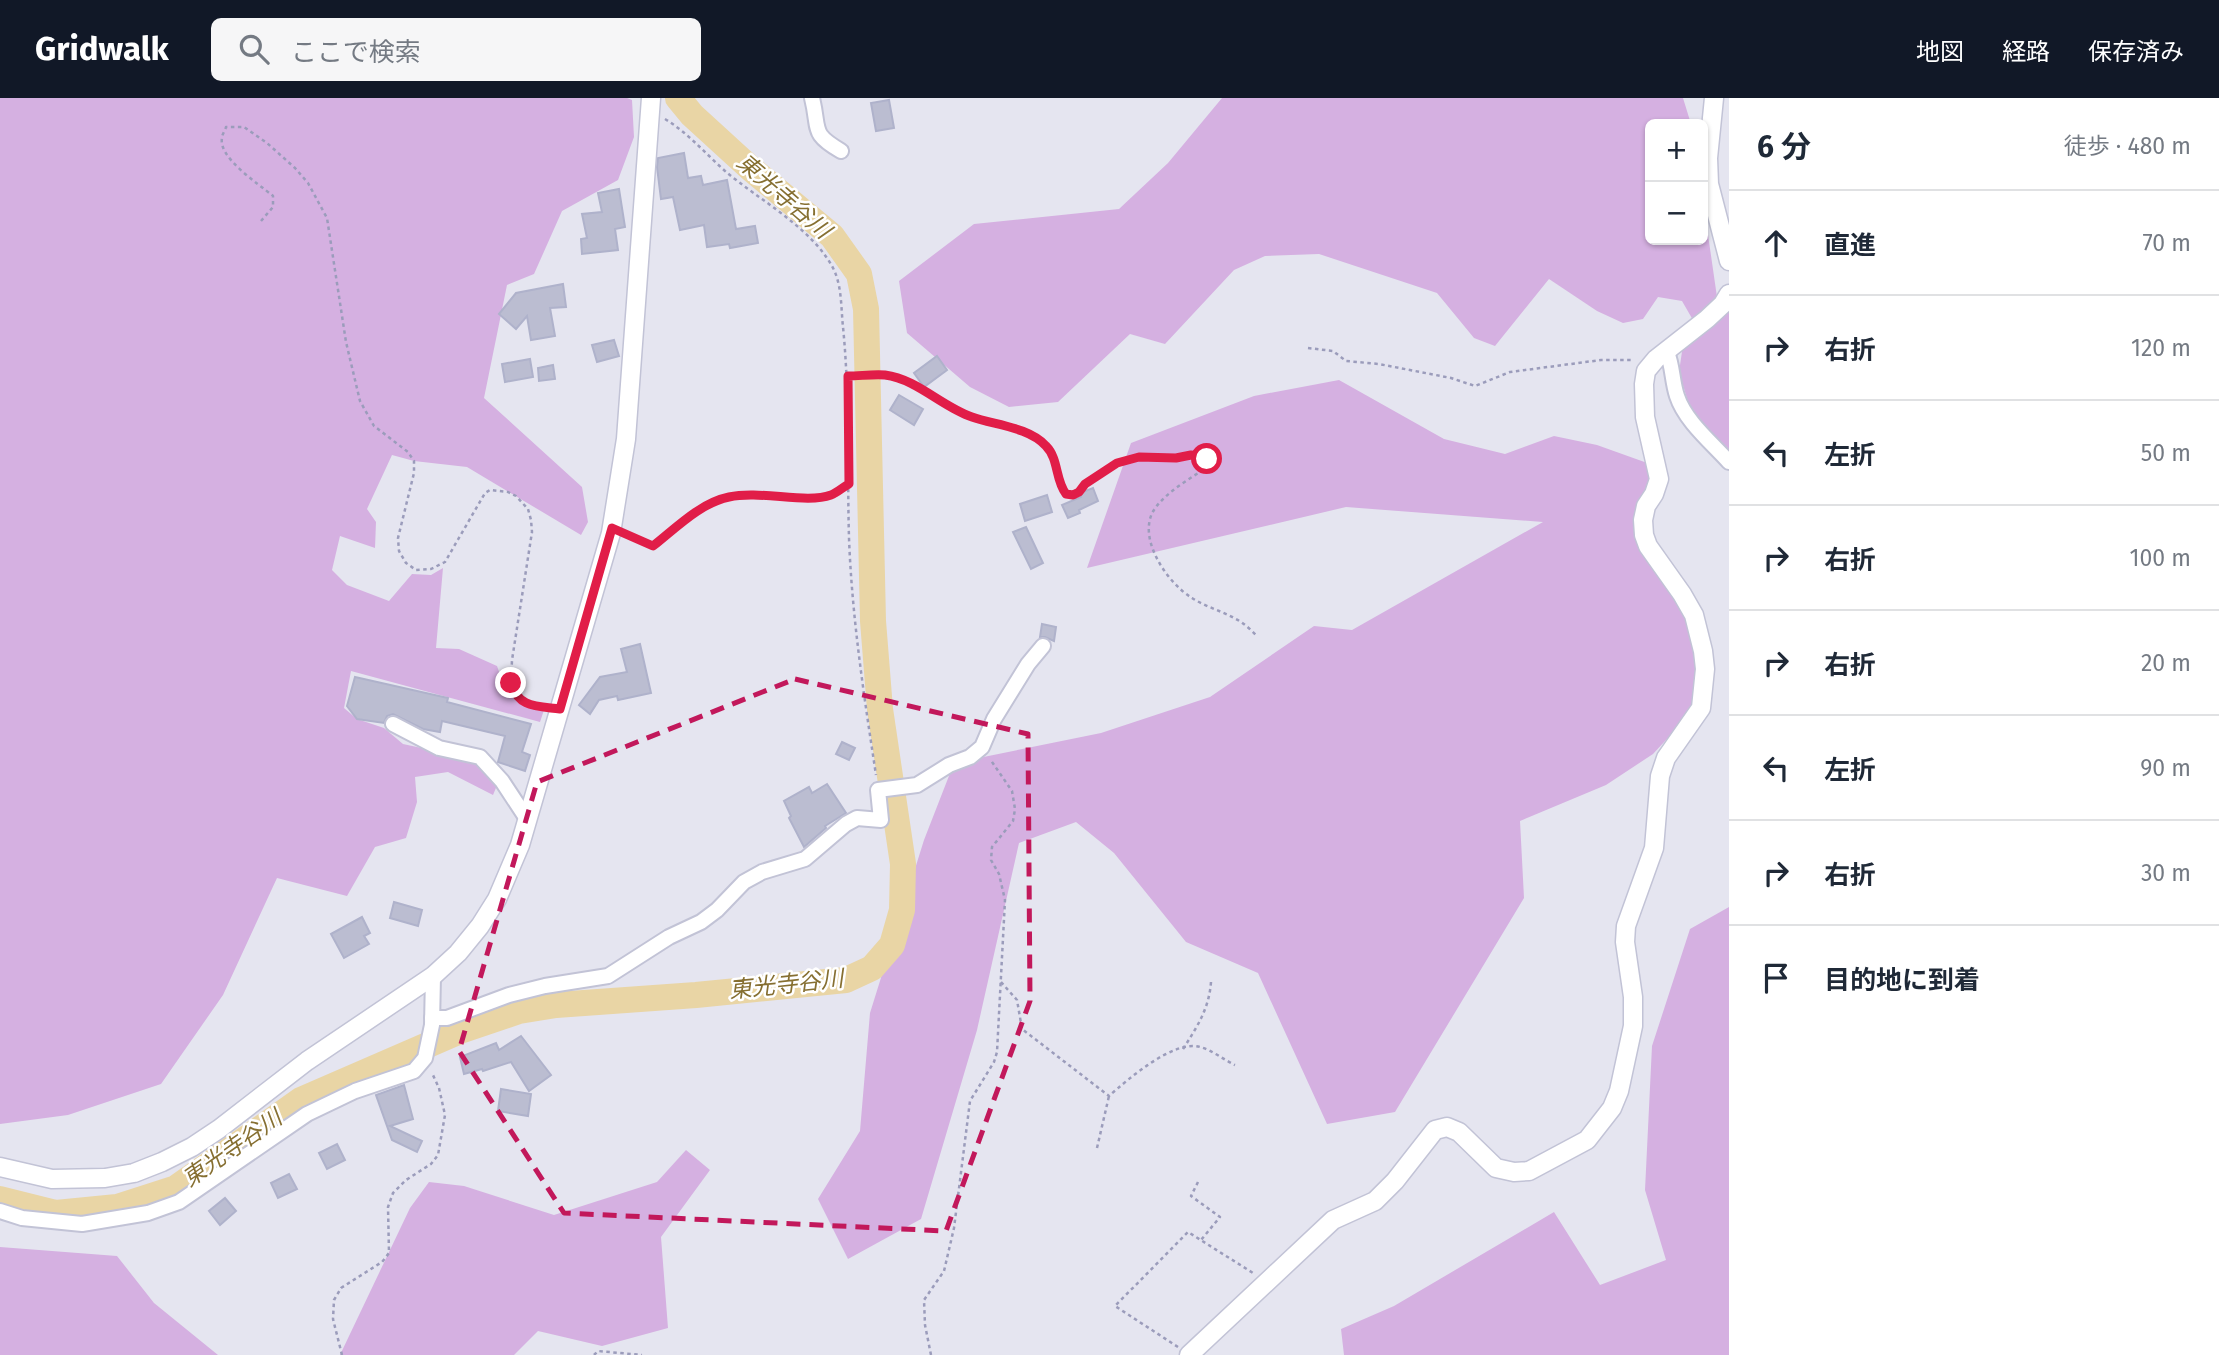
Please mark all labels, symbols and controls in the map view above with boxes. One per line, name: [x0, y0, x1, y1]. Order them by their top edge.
search box: [211, 18, 701, 81]
text: Gridwalk: [35, 29, 169, 69]
icon: search: [235, 30, 273, 68]
text: ここで検索: [291, 37, 421, 68]
text: 地図: [1916, 38, 1964, 66]
text: 経路: [2002, 38, 2050, 66]
text: 保存済み: [2088, 38, 2184, 66]
map controls: [1645, 119, 1708, 245]
button: +: [1645, 119, 1708, 182]
text: 6 分: [1757, 129, 1811, 165]
text: 徒歩 · 480 m: [2064, 132, 2191, 160]
water label: 東光寺谷川: [731, 148, 839, 246]
button: −: [1645, 182, 1708, 245]
icon: ahead: [1757, 224, 1795, 262]
text: 70 m: [2142, 229, 2191, 257]
text: 直進: [1824, 230, 1876, 261]
icon: right: [1757, 329, 1795, 367]
text: 120 m: [2131, 334, 2191, 362]
text: 右折: [1824, 335, 1876, 366]
icon: left: [1757, 434, 1795, 472]
text: 50 m: [2141, 439, 2191, 467]
text: 左折: [1824, 440, 1876, 471]
route start: [1191, 443, 1222, 474]
icon: right: [1757, 539, 1795, 577]
text: 100 m: [2130, 544, 2191, 572]
text: 右折: [1824, 545, 1876, 576]
icon: right: [1757, 644, 1795, 682]
text: 20 m: [2141, 649, 2191, 677]
text: 右折: [1824, 650, 1876, 681]
route end: [495, 667, 526, 698]
icon: left: [1757, 749, 1795, 787]
text: 90 m: [2140, 754, 2191, 782]
text: 左折: [1824, 755, 1876, 786]
icon: right: [1757, 854, 1795, 892]
text: 30 m: [2141, 859, 2191, 887]
text: 右折: [1824, 860, 1876, 891]
icon: arrive: [1757, 959, 1795, 997]
water label: 東光寺谷川: [727, 964, 848, 1004]
text: 目的地に到着: [1824, 965, 1980, 996]
water label: 東光寺谷川: [177, 1102, 290, 1192]

